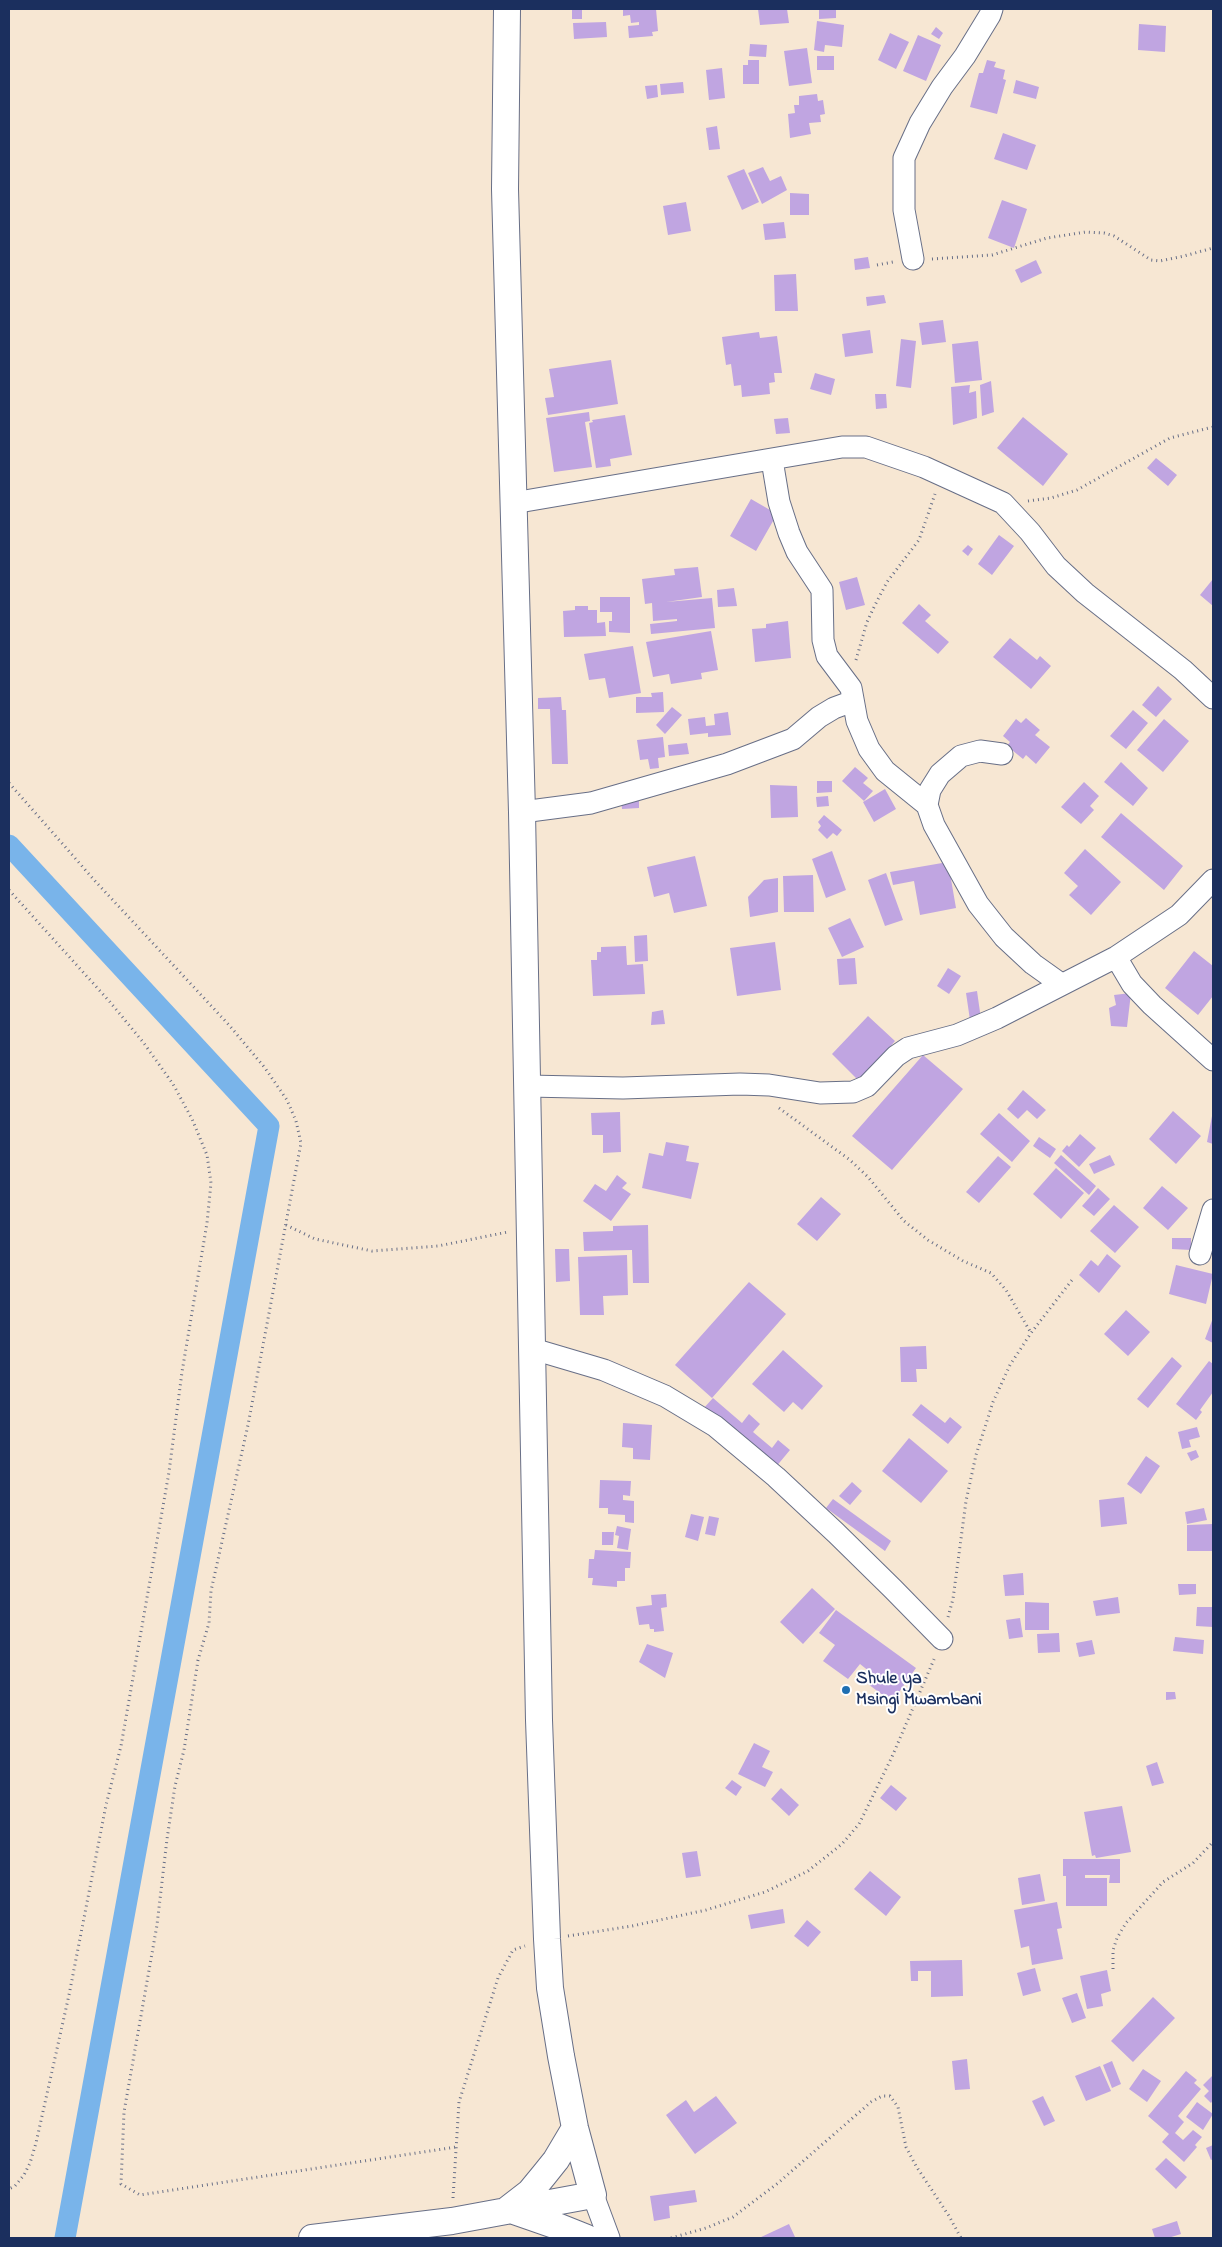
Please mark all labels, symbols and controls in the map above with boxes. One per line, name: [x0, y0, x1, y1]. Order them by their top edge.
place label: Shule ya Msingi Mwambani: [856, 1669, 982, 1712]
marker: Shule ya Msingi Mwambani: [840, 1684, 852, 1696]

